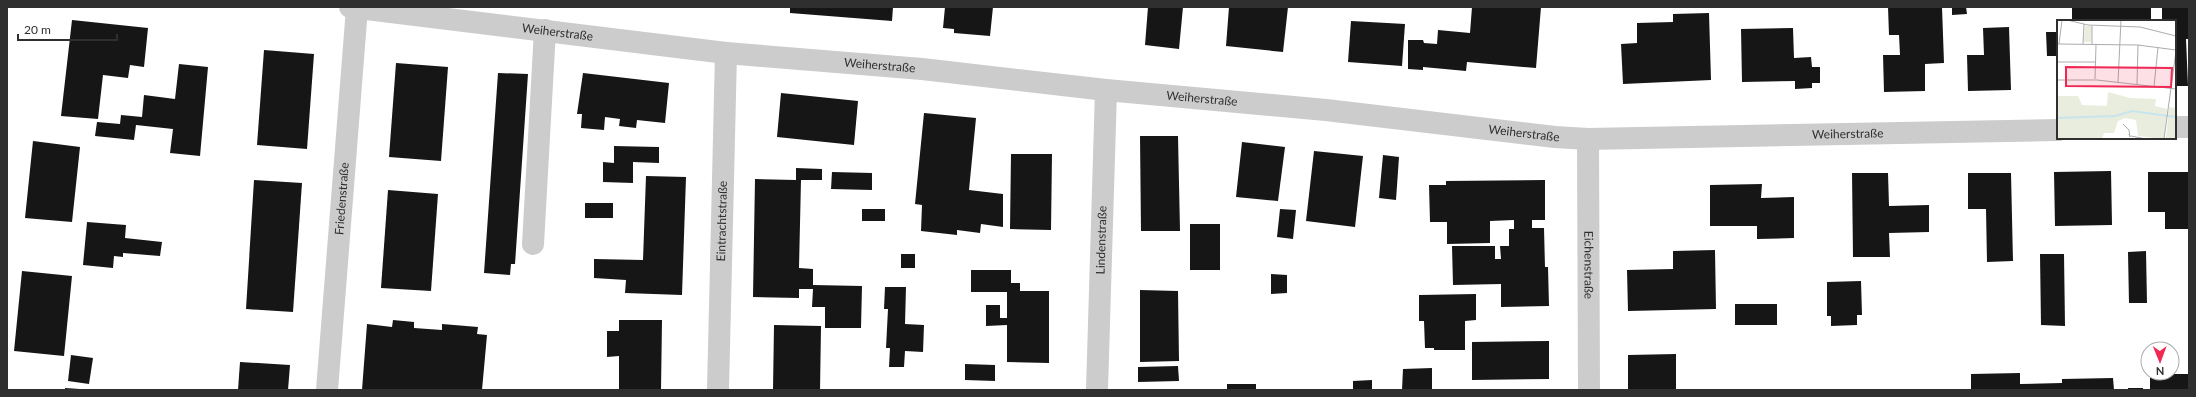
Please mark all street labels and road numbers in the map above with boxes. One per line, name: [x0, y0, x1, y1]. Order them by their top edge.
street label: Weiherstraße: [521, 20, 594, 44]
street label: Weiherstraße: [844, 55, 916, 75]
street label: Weiherstraße: [1166, 88, 1238, 109]
street label: Weiherstraße: [1488, 121, 1560, 144]
street label: Weiherstraße: [1812, 125, 1884, 142]
street label: Friedenstraße: [331, 162, 352, 235]
street label: Eintrachtstraße: [713, 181, 730, 262]
street label: Lindenstraße: [1092, 206, 1110, 275]
street label: Eichenstraße: [1581, 231, 1597, 299]

